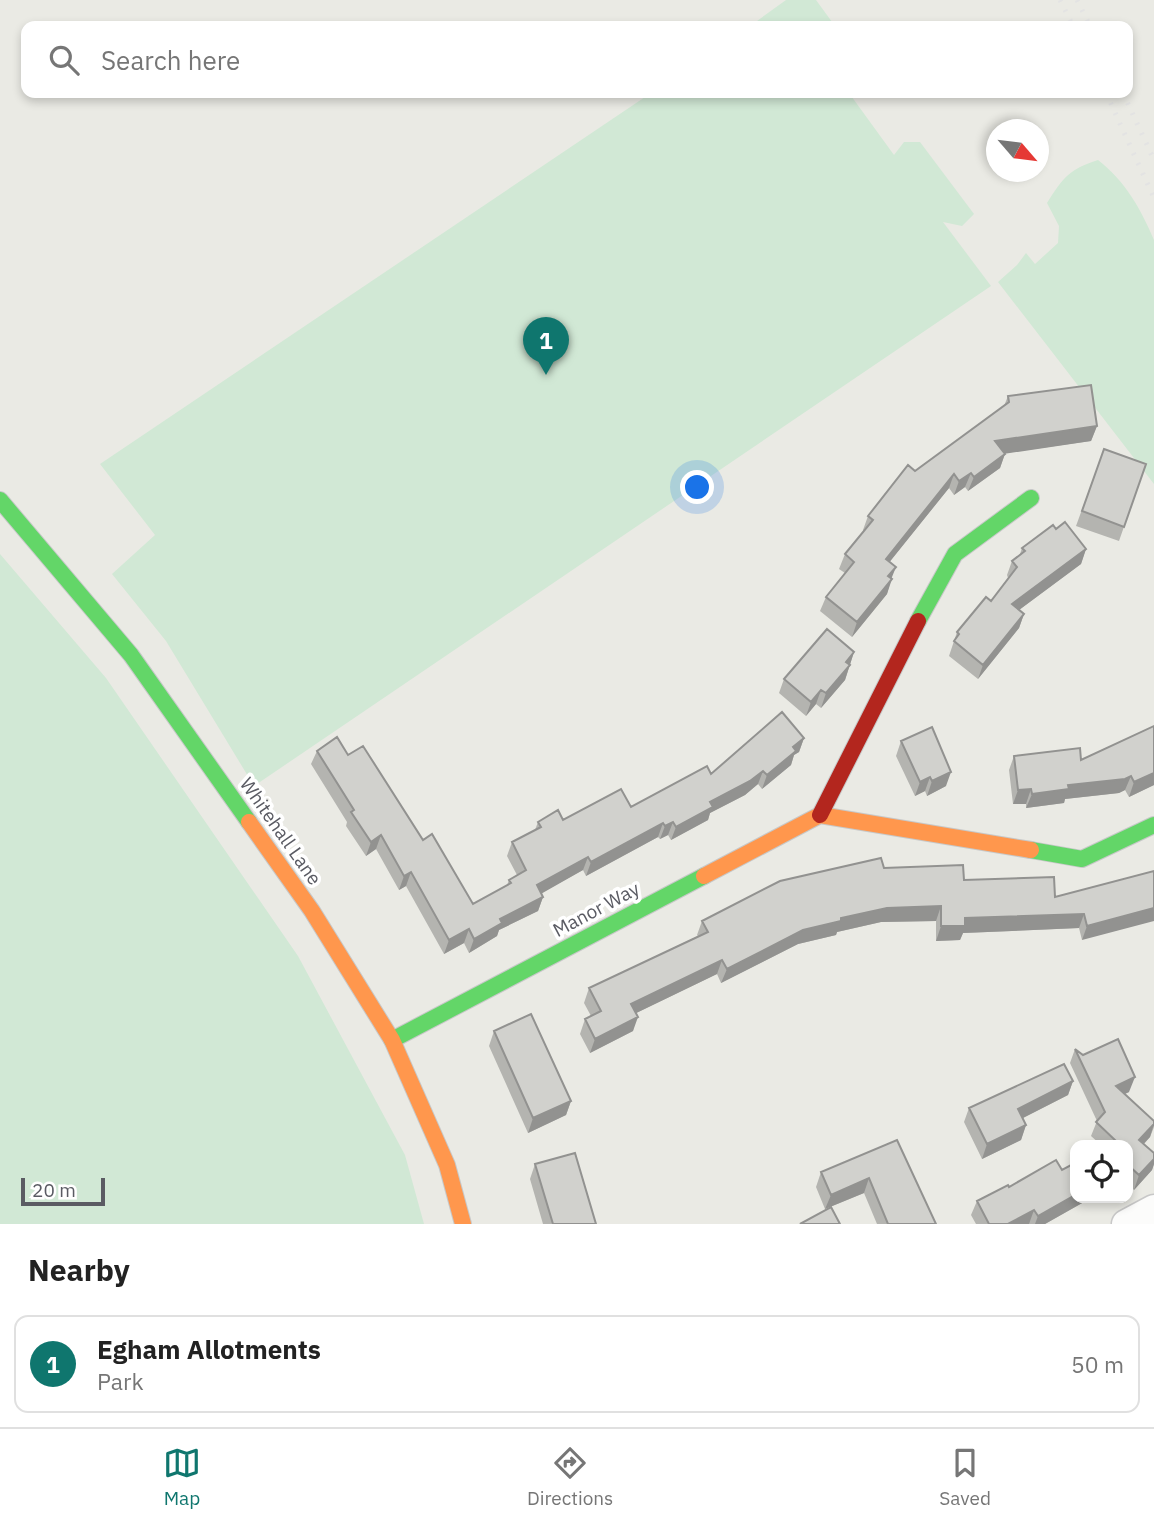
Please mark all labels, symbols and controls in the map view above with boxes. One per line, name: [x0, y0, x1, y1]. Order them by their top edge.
search box: [21, 21, 1133, 98]
icon: search: [45, 41, 83, 79]
text: Search here: [101, 43, 240, 77]
north arrow: [986, 119, 1049, 182]
pin: 1: [523, 317, 569, 375]
your location: [680, 470, 714, 504]
street label: Whitehall Lane: [235, 772, 327, 890]
street label: Manor Way: [549, 876, 644, 942]
map controls: [1070, 1140, 1133, 1203]
button: locate: [1070, 1140, 1133, 1203]
scale bar: [21, 1175, 105, 1207]
text: 20 m: [32, 1178, 76, 1202]
text: Nearby: [28, 1250, 130, 1289]
text: Egham Allotments: [97, 1332, 321, 1366]
text: 1: [46, 1349, 60, 1379]
text: 50 m: [1071, 1349, 1124, 1379]
text: Park: [97, 1366, 144, 1396]
tab: Map: [163, 1444, 201, 1510]
tab: Directions: [527, 1444, 613, 1510]
tab: Saved: [939, 1444, 991, 1510]

